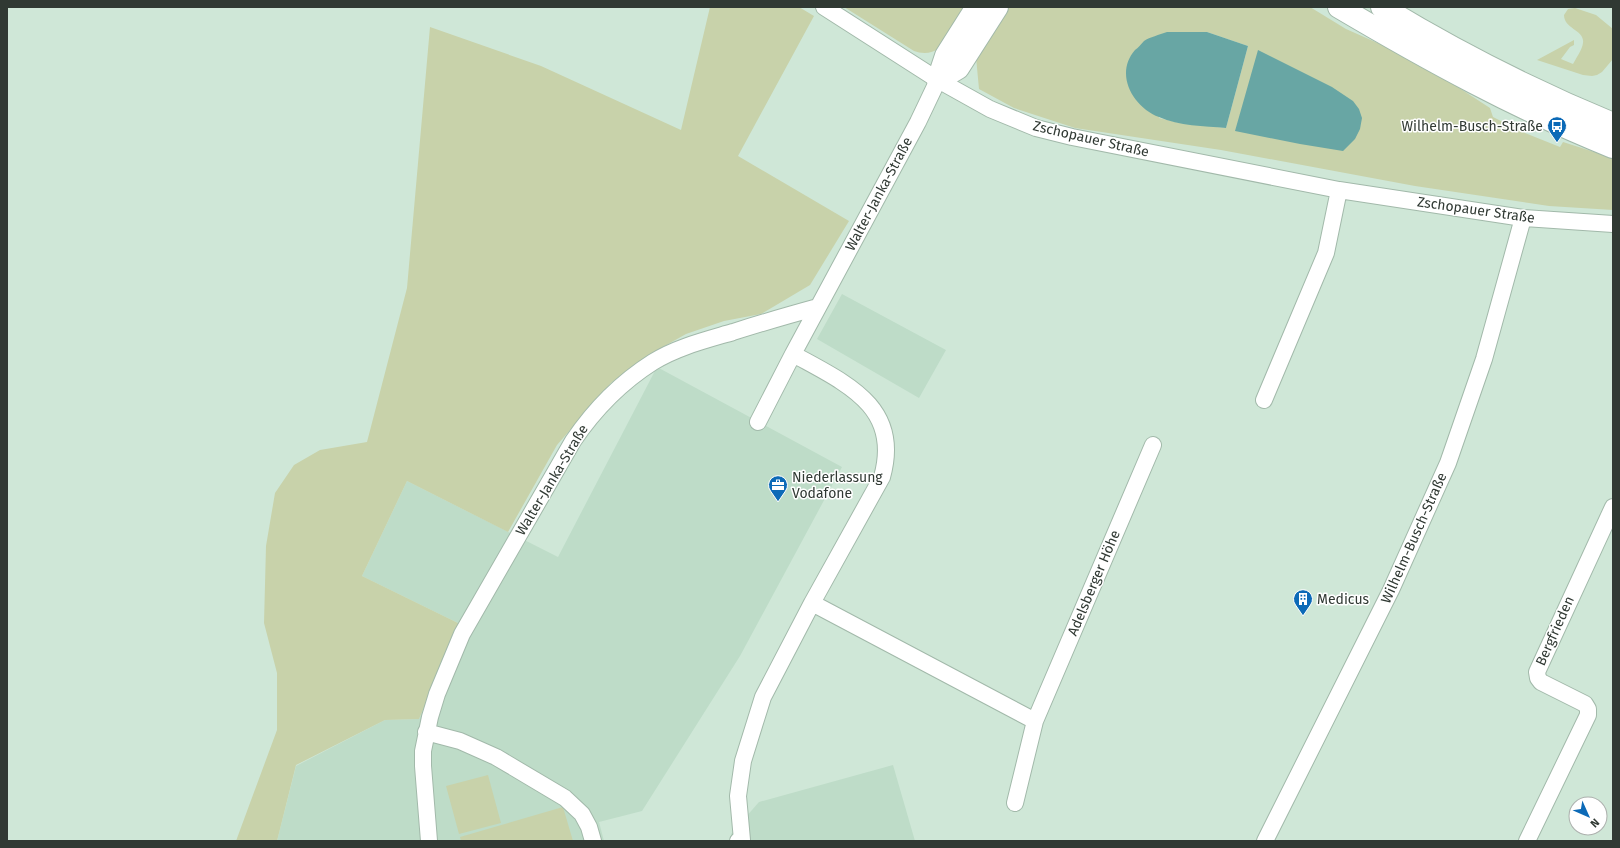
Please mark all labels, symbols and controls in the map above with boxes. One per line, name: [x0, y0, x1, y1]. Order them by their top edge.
bus stop icon: Wilhelm-Busch-Straße: [1546, 115, 1568, 143]
street label: Zschopauer Straße: [1031, 117, 1151, 161]
place label: Wilhelm-Busch-Straße: [1401, 118, 1543, 135]
street label: Walter-Janka-Straße: [842, 134, 916, 254]
street label: Zschopauer Straße: [1416, 193, 1536, 227]
street label: Walter-Janka-Straße: [512, 421, 592, 539]
place label: Niederlassung Vodafone: [792, 469, 883, 502]
street label: Wilhelm-Busch-Straße: [1377, 470, 1451, 606]
office icon: Niederlassung Vodafone: [767, 474, 789, 502]
street label: Adelsberger Höhe: [1064, 528, 1124, 638]
building icon: Medicus: [1292, 588, 1314, 616]
place label: Medicus: [1317, 591, 1370, 608]
street label: Bergfrieden: [1532, 594, 1578, 668]
north arrow: [1568, 796, 1608, 836]
text: N: [1588, 816, 1602, 830]

